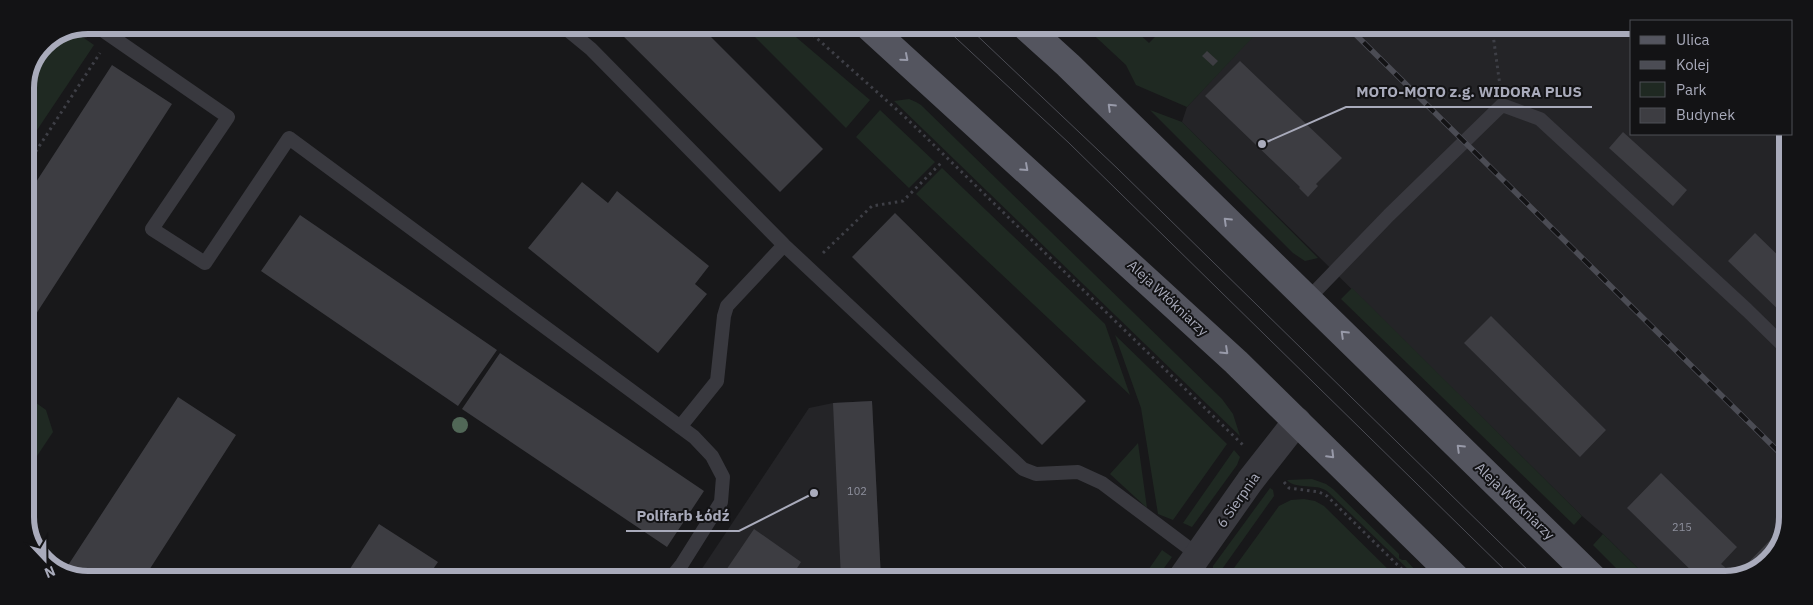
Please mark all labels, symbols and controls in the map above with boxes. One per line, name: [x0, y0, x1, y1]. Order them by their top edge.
legend: [1630, 20, 1793, 135]
text: Ulica: [1676, 30, 1710, 49]
one-way arrow: [899, 52, 908, 61]
text: Kolej: [1676, 55, 1710, 74]
callout: MOTO-MOTO z.g. WIDORA PLUS: [1346, 77, 1592, 107]
text: Park: [1676, 80, 1706, 99]
text: MOTO-MOTO z.g. WIDORA PLUS: [1356, 82, 1582, 101]
one-way arrow: [1108, 104, 1117, 113]
text: Budynek: [1676, 105, 1735, 124]
one-way arrow: [1020, 162, 1029, 171]
one-way arrow: [1224, 218, 1233, 227]
street label: Aleja Włókniarzy: [1124, 256, 1212, 340]
one-way arrow: [1341, 331, 1350, 340]
one-way arrow: [1220, 345, 1229, 354]
one-way arrow: [1457, 445, 1466, 454]
one-way arrow: [1325, 450, 1334, 459]
street label: Aleja Włókniarzy: [1471, 458, 1559, 544]
street label: 6 Sierpnia: [1212, 469, 1264, 531]
house number: 102: [847, 484, 867, 498]
callout: Polifarb Łódź: [626, 501, 739, 531]
text: Polifarb Łódź: [637, 506, 730, 525]
house number: 215: [1672, 520, 1692, 534]
north arrow: [20, 535, 70, 585]
text: N: [42, 562, 58, 582]

